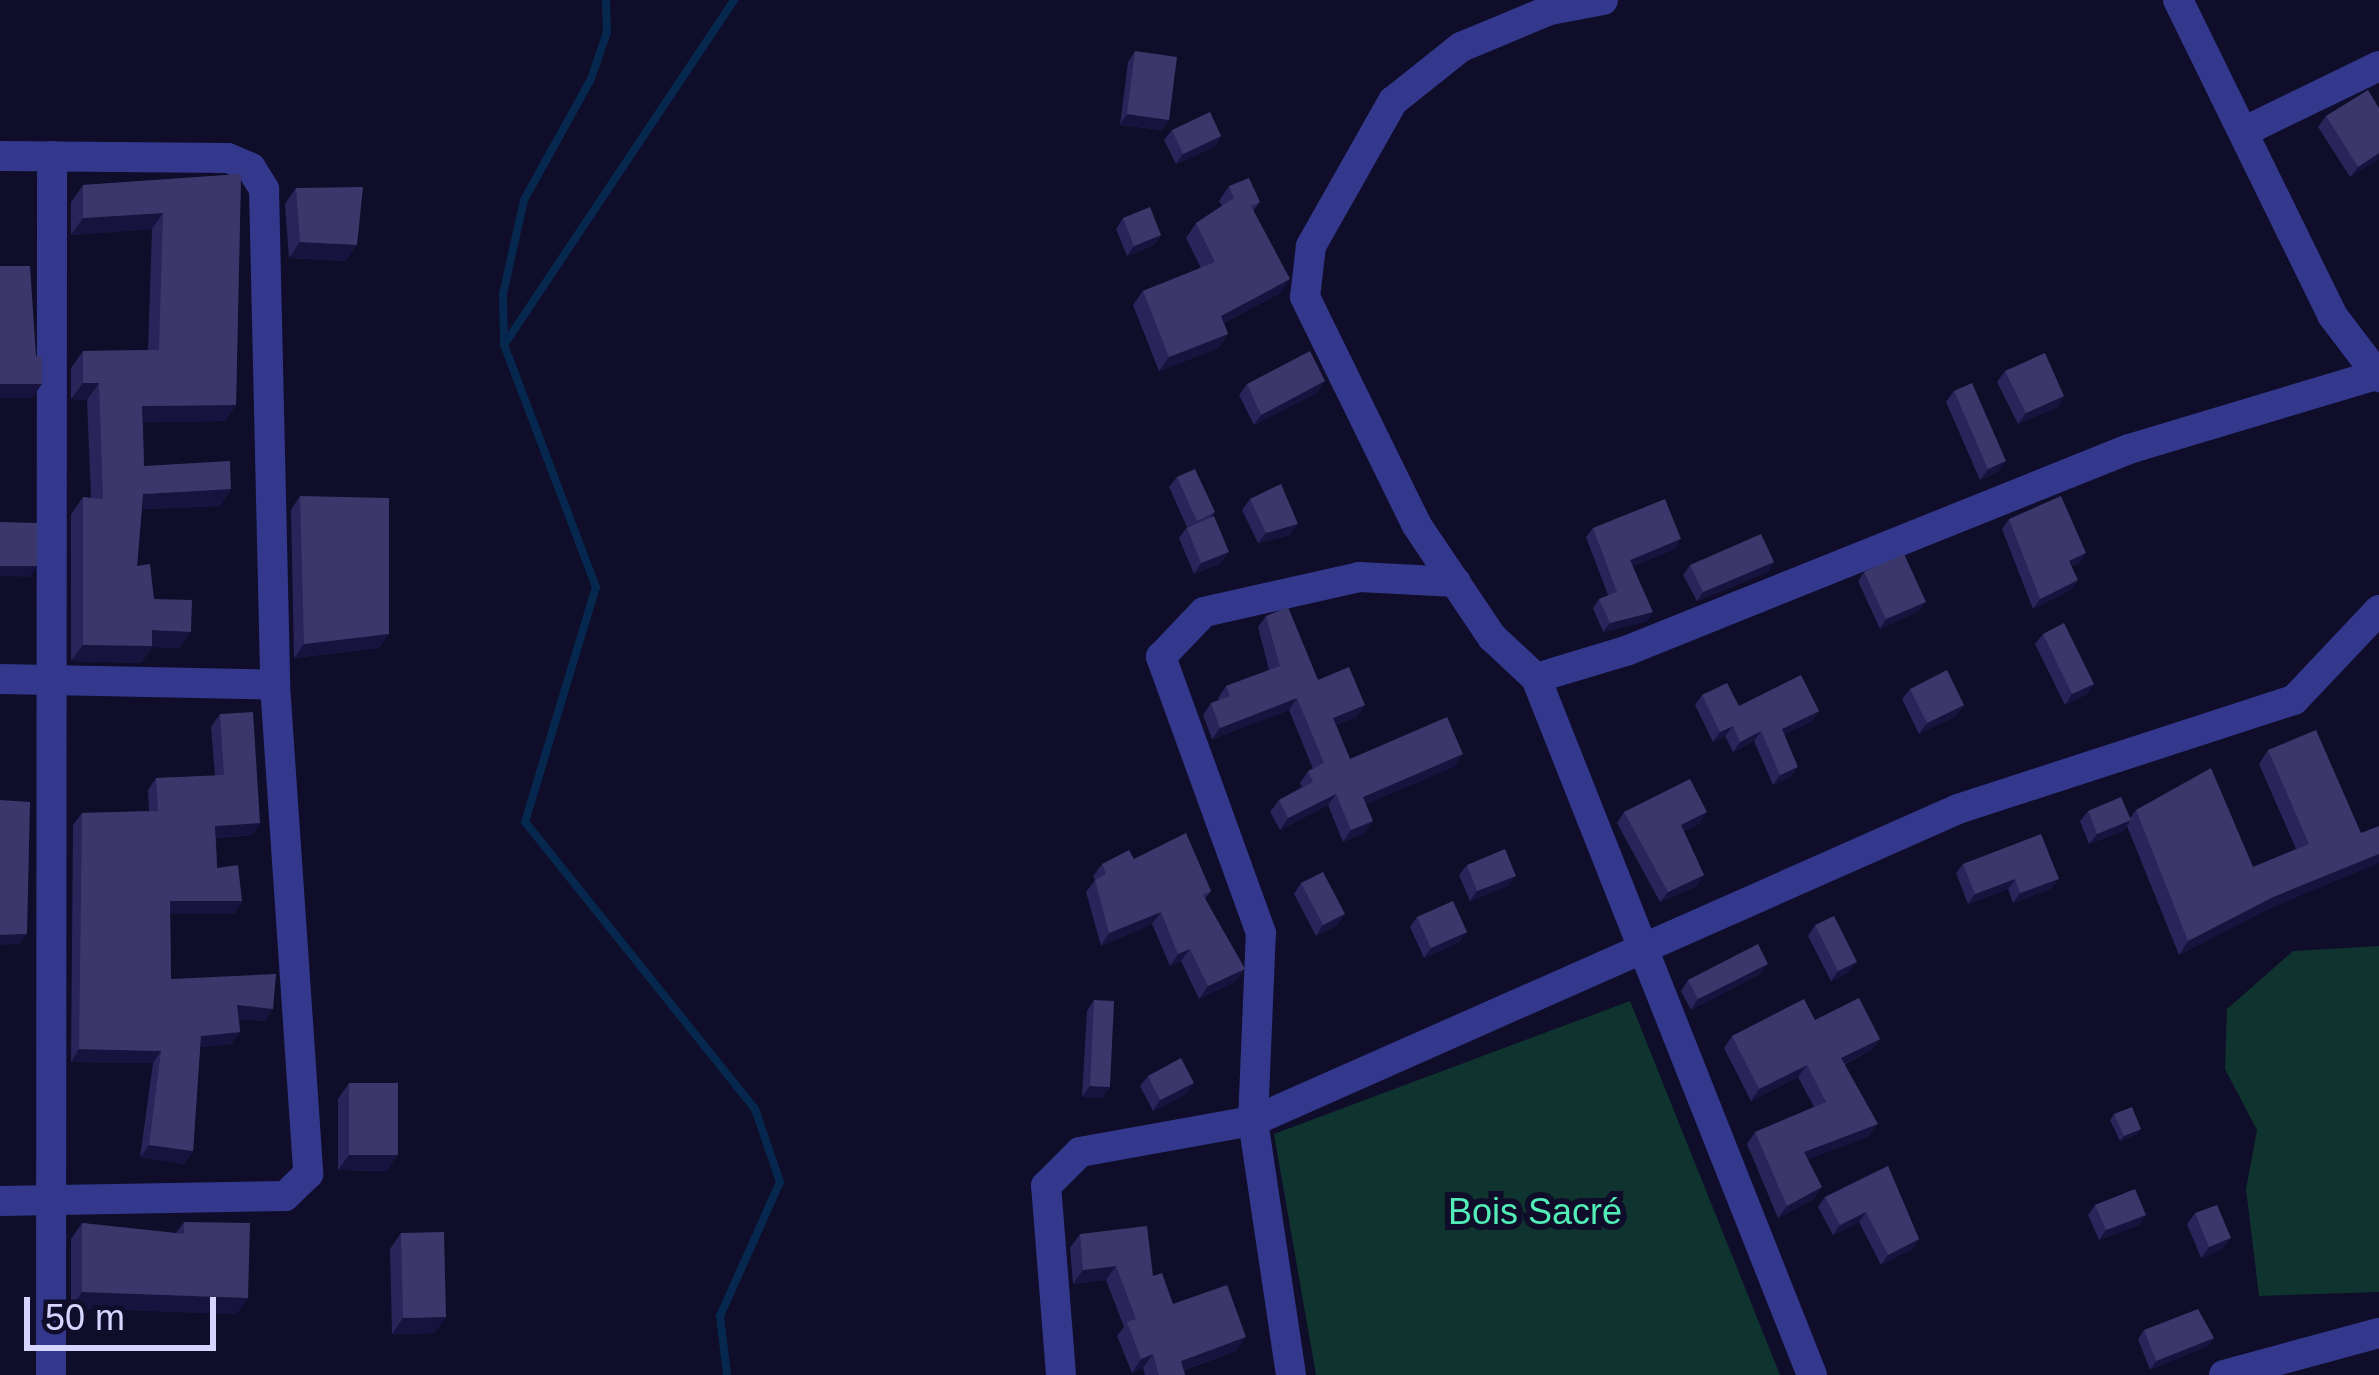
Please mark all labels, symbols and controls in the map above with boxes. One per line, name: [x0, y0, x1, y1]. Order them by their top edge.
park label: Bois Sacré: [1448, 1190, 1622, 1234]
scale bar: [30, 1273, 222, 1347]
text: 50 m: [45, 1297, 125, 1338]

